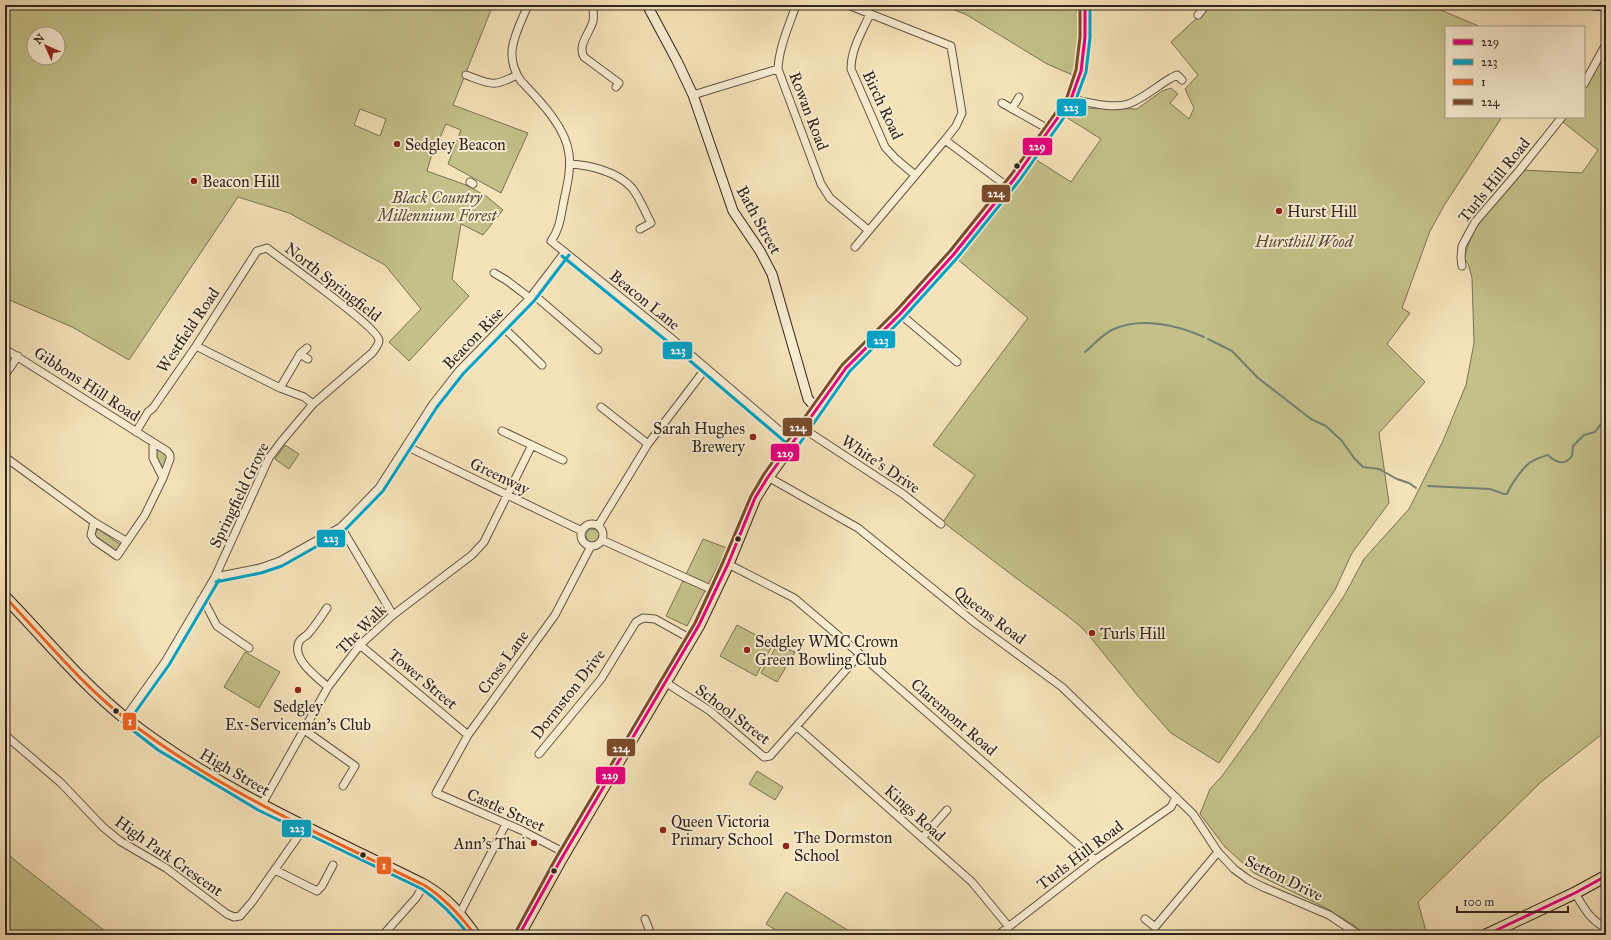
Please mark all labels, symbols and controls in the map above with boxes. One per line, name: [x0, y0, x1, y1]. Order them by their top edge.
north arrow: [26, 26, 66, 66]
legend: [1445, 26, 1585, 118]
text: N: [31, 31, 48, 47]
text: 229: [1481, 35, 1499, 49]
text: 223: [1481, 55, 1498, 69]
street label: Birch Road: [859, 67, 907, 143]
street label: Rowan Road: [785, 69, 833, 153]
text: 1: [1481, 75, 1486, 89]
text: 224: [1481, 95, 1500, 109]
line badge: 223: [1056, 98, 1087, 117]
text: 223: [1063, 101, 1079, 115]
street label: Turls Hill Road: [1454, 134, 1534, 226]
place label: Sedgley Beacon: [405, 135, 506, 155]
line badge: 229: [1022, 137, 1053, 156]
marker: Sedgley Beacon: [392, 139, 402, 149]
text: 229: [1029, 140, 1045, 154]
unlabelled marker: [1012, 161, 1022, 171]
place label: Beacon Hill: [202, 172, 281, 191]
marker: Beacon Hill: [189, 176, 199, 186]
street label: Bath Street: [732, 183, 786, 258]
line badge: 224: [981, 184, 1011, 203]
text: 224: [988, 187, 1005, 201]
park label: Black Country Millennium Forest: [375, 188, 498, 225]
place label: Hurst Hill: [1287, 202, 1358, 221]
marker: Hurst Hill: [1274, 206, 1284, 216]
park label: Hursthill Wood: [1254, 232, 1355, 251]
street label: North Springfield: [280, 238, 385, 326]
street label: Beacon Lane: [606, 266, 684, 334]
street label: Westfield Road: [153, 284, 223, 376]
street label: Beacon Rise: [439, 303, 508, 373]
line badge: 223: [866, 330, 896, 349]
text: 223: [873, 334, 889, 348]
line badge: 223: [662, 341, 693, 360]
street label: Gibbons Hill Road: [31, 343, 143, 425]
text: 223: [670, 344, 686, 358]
line badge: 224: [782, 417, 813, 437]
place label: Sarah Hughes Brewery: [653, 419, 745, 456]
text: 224: [790, 421, 807, 435]
street label: White's Drive: [838, 431, 924, 498]
marker: Sarah Hughes Brewery: [748, 432, 758, 442]
street label: Springfield Grove: [205, 439, 274, 551]
line badge: 229: [770, 443, 800, 462]
text: 229: [777, 447, 793, 461]
street label: Greenway: [467, 453, 533, 499]
line badge: 223: [316, 529, 346, 548]
text: 223: [323, 532, 339, 546]
unlabelled marker: [733, 534, 743, 544]
street label: Queens Road: [950, 582, 1030, 648]
street label: The Walk: [332, 600, 390, 658]
place label: Turls Hill: [1100, 624, 1166, 643]
street label: Cross Lane: [474, 626, 533, 698]
marker: Turls Hill: [1087, 628, 1097, 638]
place label: Sedgley WMC Crown Green Bowling Club: [755, 632, 898, 670]
street label: Tower Street: [385, 645, 462, 713]
street label: Dormston Drive: [527, 645, 609, 743]
marker: Sedgley WMC Crown Green Bowling Club: [742, 645, 752, 655]
street label: Claremont Road: [907, 674, 1001, 760]
street label: School Street: [692, 680, 774, 748]
marker: Sedgley Ex-Serviceman's Club: [293, 685, 303, 695]
place label: Sedgley Ex-Serviceman's Club: [225, 697, 371, 734]
unlabelled marker: [111, 706, 121, 716]
line badge: 1: [122, 712, 137, 731]
text: 1: [128, 715, 133, 728]
line badge: 224: [606, 738, 636, 757]
text: 224: [613, 742, 630, 756]
street label: High Street: [196, 744, 274, 801]
line badge: 229: [595, 766, 626, 785]
text: 229: [602, 769, 618, 783]
street label: Kings Road: [880, 781, 949, 846]
street label: Castle Street: [464, 784, 548, 836]
street label: High Park Crescent: [111, 812, 227, 901]
place label: Queen Victoria Primary School: [671, 812, 774, 849]
street label: Turls Hill Road: [1033, 816, 1127, 894]
line badge: 223: [281, 819, 312, 838]
text: 223: [289, 822, 305, 836]
marker: Queen Victoria Primary School: [658, 825, 668, 835]
place label: The Dormston School: [794, 828, 893, 865]
place label: Ann's Thai: [453, 834, 527, 853]
marker: Ann's Thai: [529, 838, 539, 848]
marker: The Dormston School: [781, 841, 791, 851]
unlabelled marker: [358, 850, 368, 860]
street label: Setton Drive: [1242, 851, 1326, 905]
line badge: 1: [376, 856, 392, 875]
text: 1: [382, 859, 387, 872]
unlabelled marker: [549, 866, 559, 876]
scale bar: [1457, 888, 1568, 914]
text: 100 m: [1463, 895, 1494, 909]

